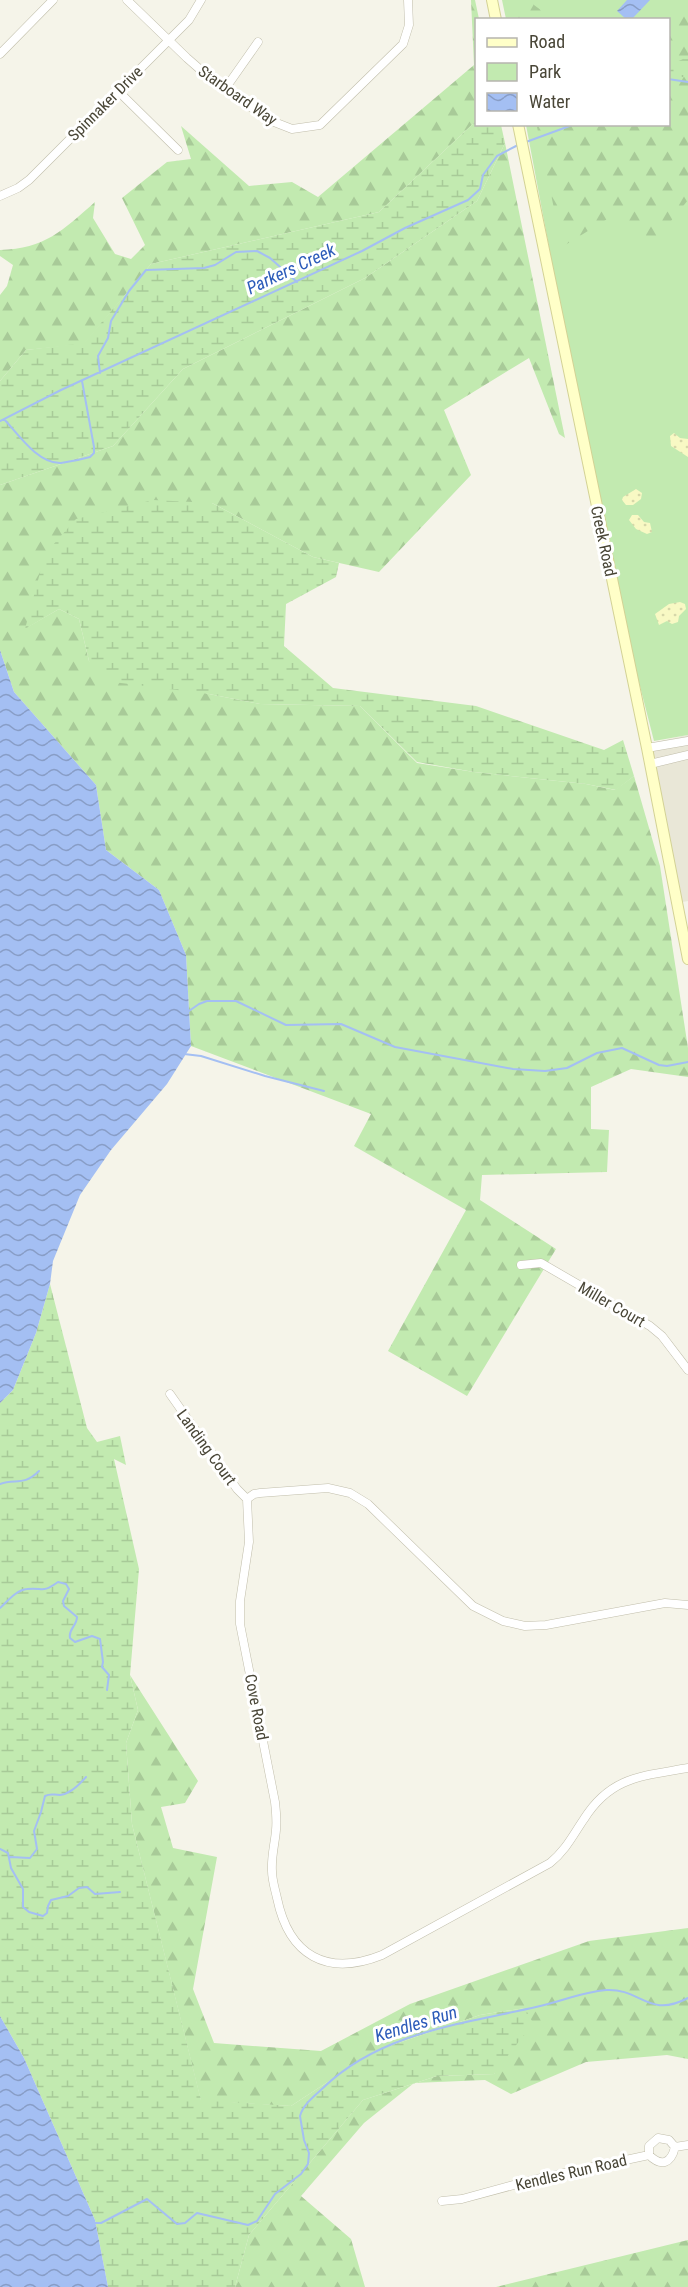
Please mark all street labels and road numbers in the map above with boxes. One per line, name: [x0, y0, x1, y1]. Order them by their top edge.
street label: Starboard Way: [195, 61, 281, 130]
street label: Spinnaker Drive: [64, 62, 147, 145]
street label: Creek Road: [587, 504, 620, 578]
street label: Miller Court: [575, 1278, 649, 1331]
street label: Landing Court: [173, 1406, 241, 1489]
street label: Cove Road: [241, 1672, 272, 1742]
street label: Kendles Run Road: [514, 2150, 629, 2195]

